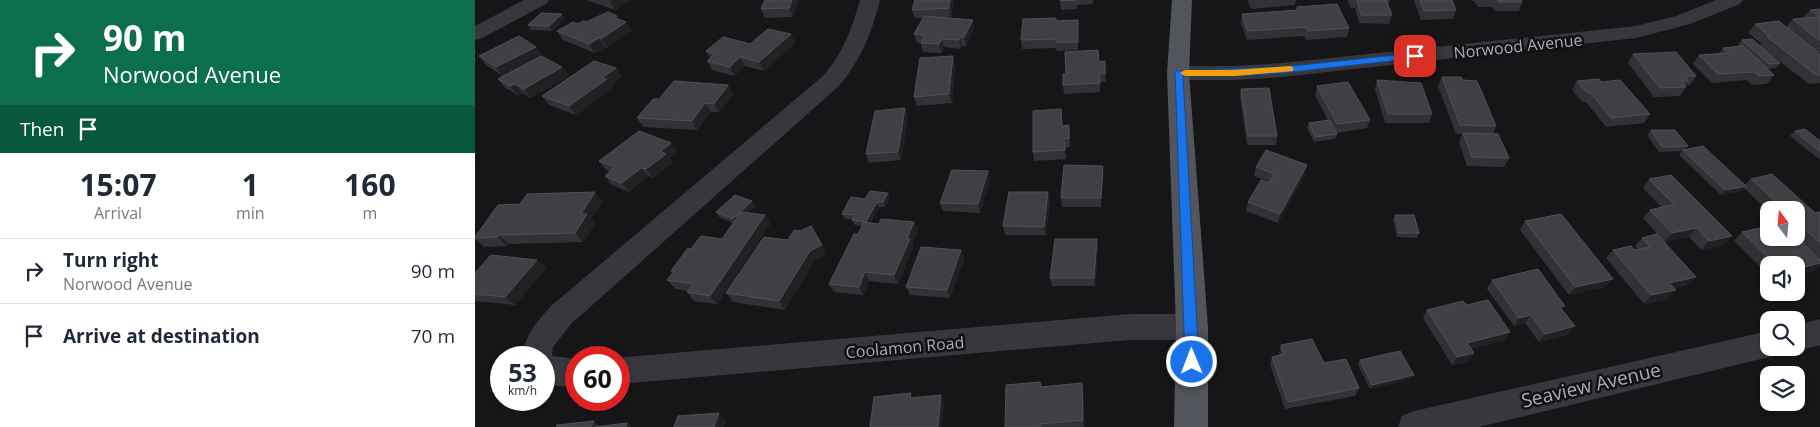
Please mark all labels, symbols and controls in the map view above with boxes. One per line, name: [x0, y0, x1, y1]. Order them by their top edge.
text: 90 m: [103, 14, 186, 61]
icon: right: [20, 20, 85, 85]
street label: Norwood Avenue: [1452, 28, 1584, 64]
pin: [1394, 35, 1436, 77]
icon: arrive: [1401, 42, 1429, 70]
text: Norwood Avenue: [103, 59, 281, 89]
icon: arrive: [74, 115, 102, 143]
text: Then: [20, 116, 64, 142]
text: 15:07: [79, 164, 157, 205]
text: 1: [242, 164, 259, 205]
text: 160: [344, 164, 396, 205]
north arrow: [1760, 201, 1805, 246]
map controls: [1760, 201, 1805, 411]
text: Arrival: [94, 202, 142, 224]
text: min: [236, 202, 265, 224]
text: m: [362, 202, 377, 224]
text: Turn right: [63, 247, 158, 273]
button: sound: [1760, 256, 1805, 301]
icon: right: [20, 257, 48, 285]
text: 90 m: [411, 258, 455, 284]
text: Norwood Avenue: [63, 273, 193, 295]
button: search: [1760, 311, 1805, 356]
icon: arrive: [20, 322, 48, 350]
text: Arrive at destination: [63, 323, 260, 349]
text: 70 m: [411, 323, 455, 349]
street label: Coolamon Road: [845, 331, 965, 363]
position arrow: [1165, 335, 1217, 387]
speed limit sign: 60: [565, 346, 630, 411]
text: 53: [508, 355, 537, 389]
street label: Seaview Avenue: [1519, 356, 1663, 414]
button: layers: [1760, 366, 1805, 411]
text: km/h: [508, 382, 537, 399]

